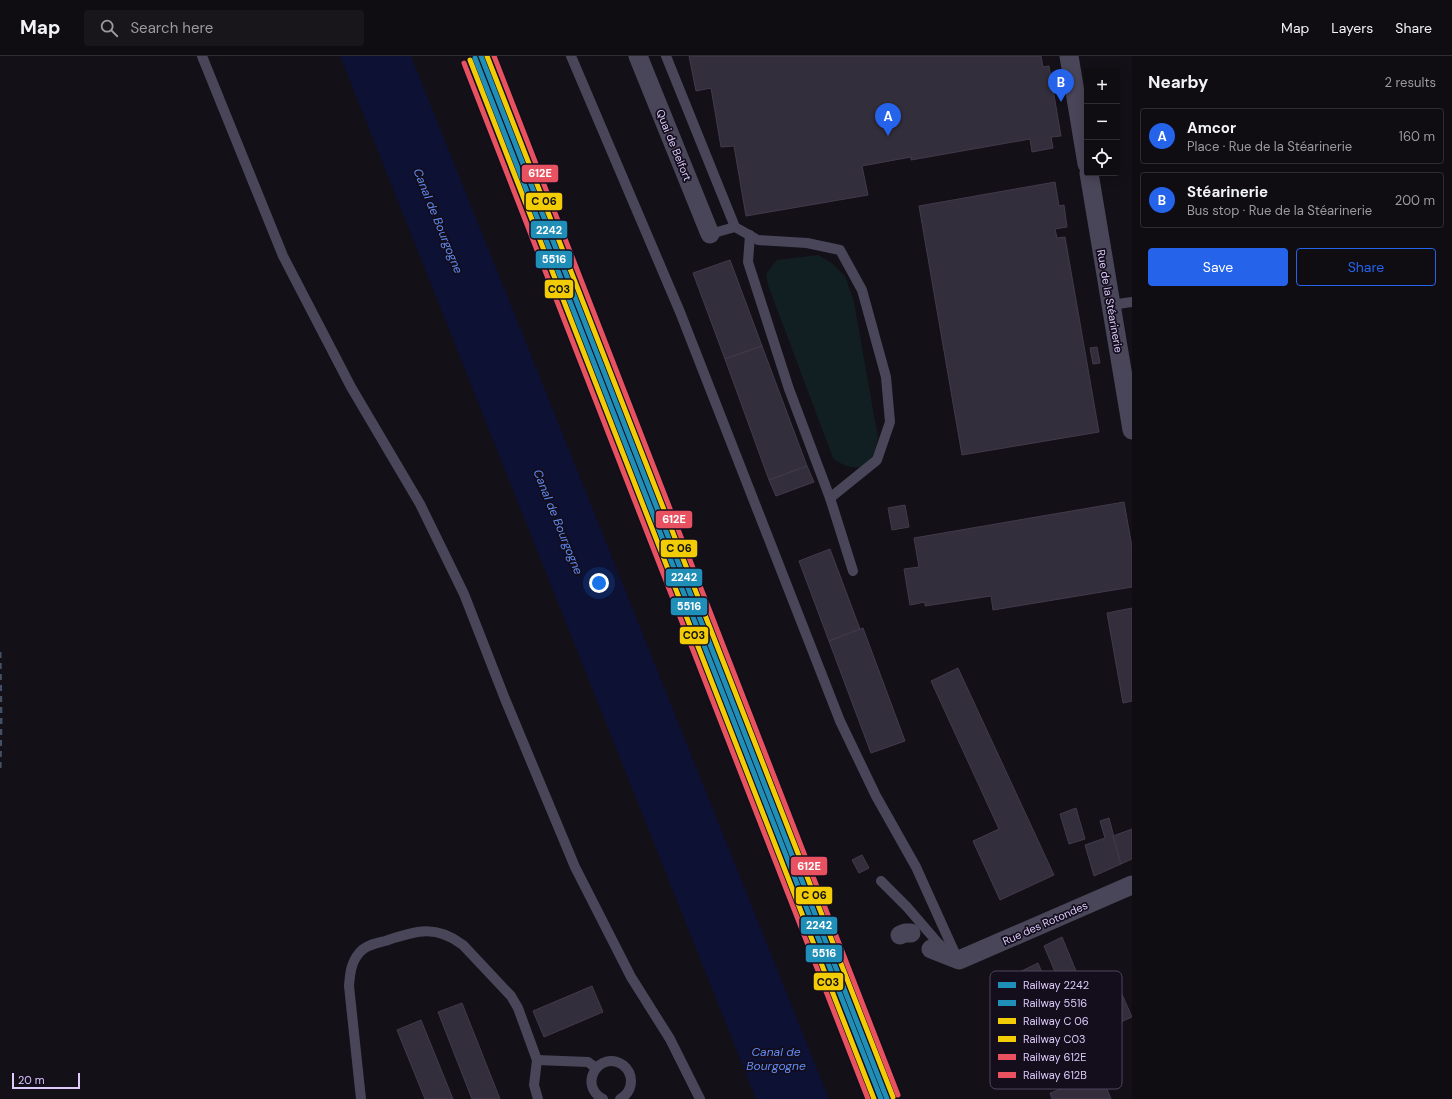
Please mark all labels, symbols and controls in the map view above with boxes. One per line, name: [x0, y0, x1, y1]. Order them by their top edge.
search box: [84, 10, 364, 46]
text: Map: [20, 15, 60, 40]
icon: search: [98, 17, 120, 39]
text: Search here: [130, 18, 213, 38]
text: Map: [1281, 19, 1309, 37]
text: Layers: [1331, 19, 1373, 37]
text: Share: [1395, 19, 1432, 37]
map controls: [1084, 68, 1120, 176]
button: +: [1084, 68, 1120, 104]
pin: B: [1048, 69, 1074, 102]
text: Nearby: [1148, 71, 1208, 93]
text: 2 results: [1385, 74, 1436, 91]
pin: A: [875, 103, 901, 136]
button: −: [1084, 104, 1120, 140]
street label: Quai de Belfort: [653, 107, 695, 183]
text: Amcor: [1187, 118, 1236, 138]
text: A: [1157, 128, 1167, 145]
text: 160 m: [1399, 128, 1435, 145]
text: Place · Rue de la Stéarinerie: [1187, 138, 1352, 155]
button: locate: [1084, 140, 1120, 176]
line badge: 612E: [521, 164, 559, 183]
water label: Canal de Bourgogne: [410, 166, 466, 276]
text: 612E: [528, 166, 552, 180]
text: Stéarinerie: [1187, 182, 1268, 202]
line badge: C 06: [525, 192, 563, 211]
text: B: [1158, 192, 1166, 209]
text: 200 m: [1395, 192, 1435, 209]
text: C 06: [531, 194, 557, 208]
text: Bus stop · Rue de la Stéarinerie: [1187, 202, 1372, 219]
line badge: 2242: [530, 220, 568, 239]
text: 2242: [536, 223, 562, 237]
street label: Rue de la Stéarinerie: [1094, 248, 1126, 354]
button: Save: [1148, 248, 1288, 286]
button: Share: [1296, 248, 1436, 286]
line badge: 5516: [535, 250, 573, 269]
text: 5516: [542, 252, 566, 266]
line badge: C03: [544, 279, 574, 299]
text: C03: [548, 282, 570, 296]
water label: Canal de Bourgogne: [530, 467, 586, 577]
line badge: 612E: [655, 510, 693, 529]
text: 612E: [662, 512, 686, 526]
line badge: C 06: [660, 539, 698, 558]
text: C 06: [666, 541, 692, 555]
line badge: 2242: [665, 568, 703, 587]
text: 2242: [671, 570, 697, 584]
your location: [589, 573, 609, 593]
line badge: 5516: [670, 597, 708, 616]
text: 5516: [677, 599, 701, 613]
line badge: C03: [679, 626, 709, 645]
text: C03: [683, 628, 705, 642]
line badge: 612E: [790, 856, 828, 876]
text: 612E: [797, 859, 821, 873]
line badge: C 06: [795, 886, 833, 905]
text: C 06: [801, 888, 827, 902]
street label: Rue des Rotondes: [1000, 898, 1090, 948]
line badge: 2242: [800, 916, 838, 935]
text: 2242: [806, 918, 832, 932]
line badge: 5516: [805, 944, 843, 963]
text: 5516: [812, 946, 836, 960]
legend: [990, 971, 1122, 1089]
line badge: C03: [813, 972, 844, 991]
text: C03: [817, 975, 839, 989]
text: Railway 2242: [1023, 978, 1089, 992]
text: Railway 5516: [1023, 996, 1087, 1010]
text: Railway C 06: [1023, 1014, 1089, 1028]
text: Railway C03: [1023, 1032, 1085, 1046]
water label: Canal de Bourgogne: [746, 1044, 806, 1074]
text: Railway 612E: [1023, 1050, 1086, 1064]
text: Railway 612B: [1023, 1068, 1087, 1082]
scale bar: [12, 1071, 80, 1090]
text: 20 m: [18, 1073, 44, 1087]

